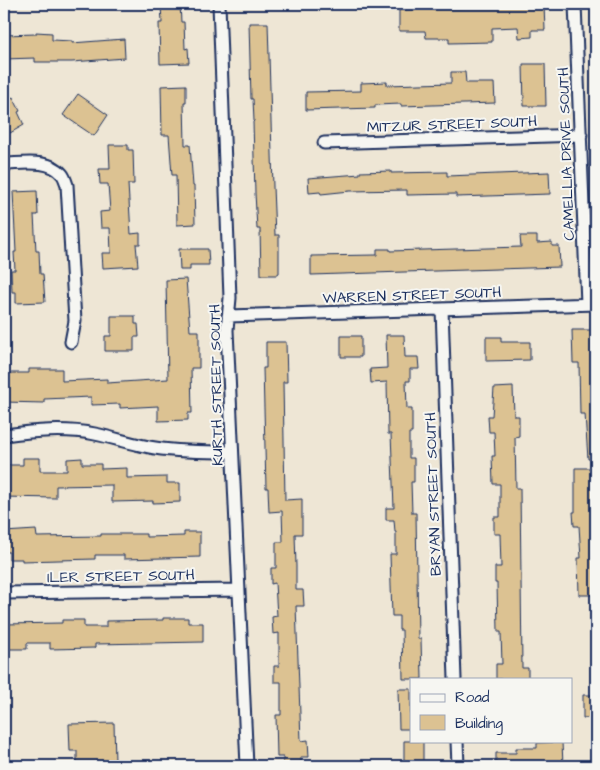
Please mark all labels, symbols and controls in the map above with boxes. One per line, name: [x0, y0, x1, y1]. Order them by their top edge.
street label: CAMELLIA DRIVE SOUTH: [553, 67, 580, 241]
street label: MITZUR STREET SOUTH: [367, 111, 537, 138]
street label: WARREN STREET SOUTH: [322, 282, 502, 309]
street label: KURTH STREET SOUTH: [205, 304, 228, 466]
street label: BRYAN STREET SOUTH: [420, 412, 447, 576]
street label: ILER STREET SOUTH: [47, 565, 195, 588]
legend: [410, 678, 572, 742]
text: Road: [455, 687, 490, 708]
text: Building: [455, 713, 503, 735]

